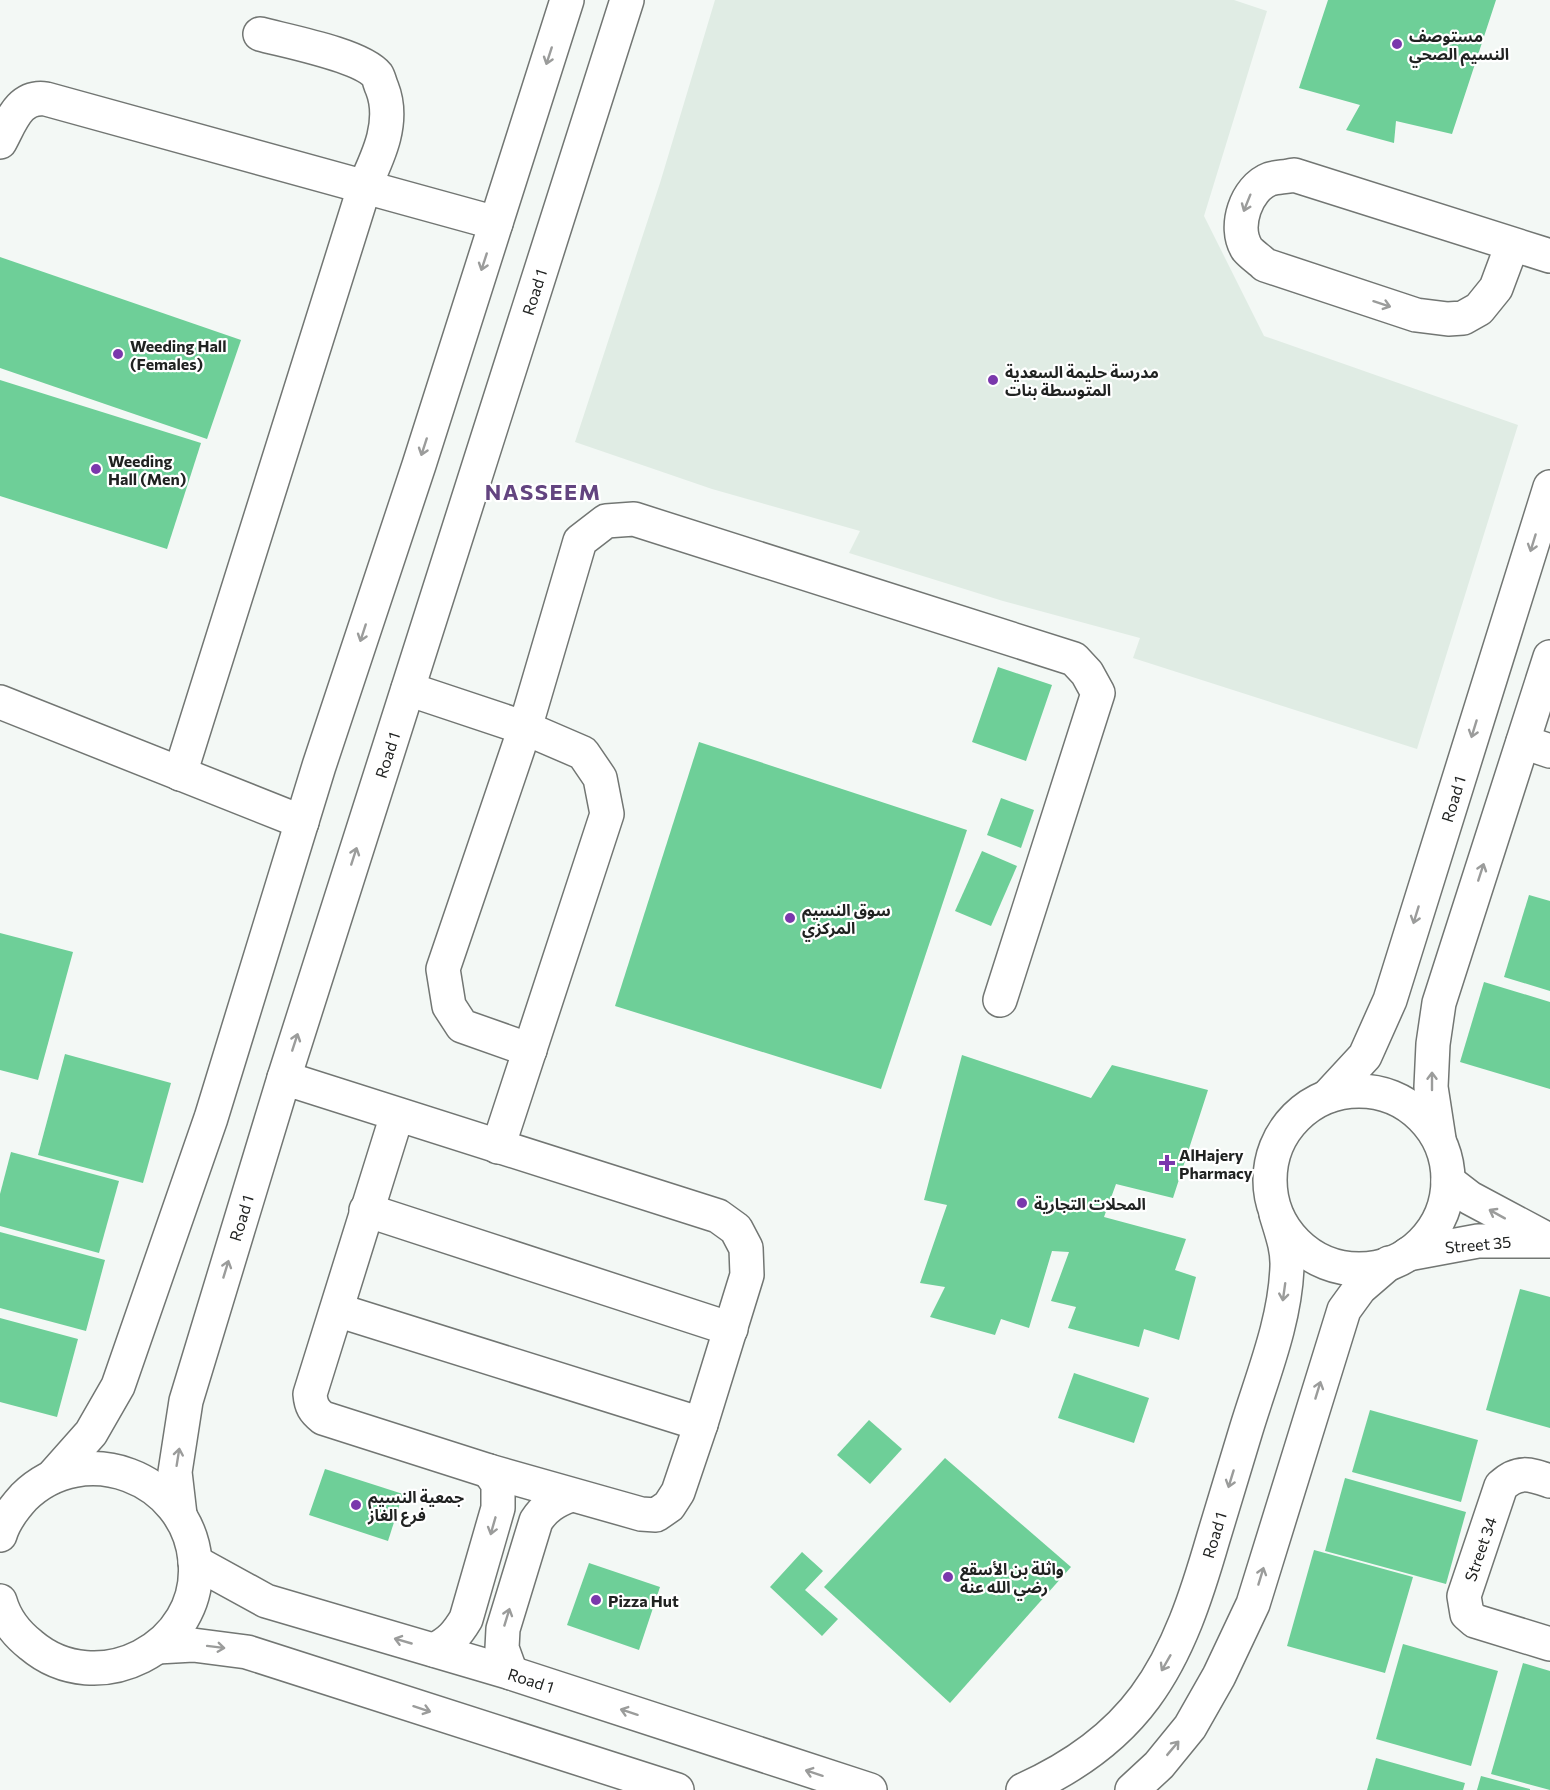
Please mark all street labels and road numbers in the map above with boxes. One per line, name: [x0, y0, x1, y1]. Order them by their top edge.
street label: Road 1: [518, 267, 550, 317]
street label: Road 1: [371, 730, 403, 780]
street label: Road 1: [1437, 774, 1469, 824]
street label: Road 1: [225, 1193, 257, 1243]
street label: Street 35: [1444, 1232, 1512, 1256]
street label: Road 1: [1198, 1510, 1230, 1560]
street label: Street 34: [1460, 1514, 1500, 1584]
street label: Road 1: [506, 1664, 556, 1696]

